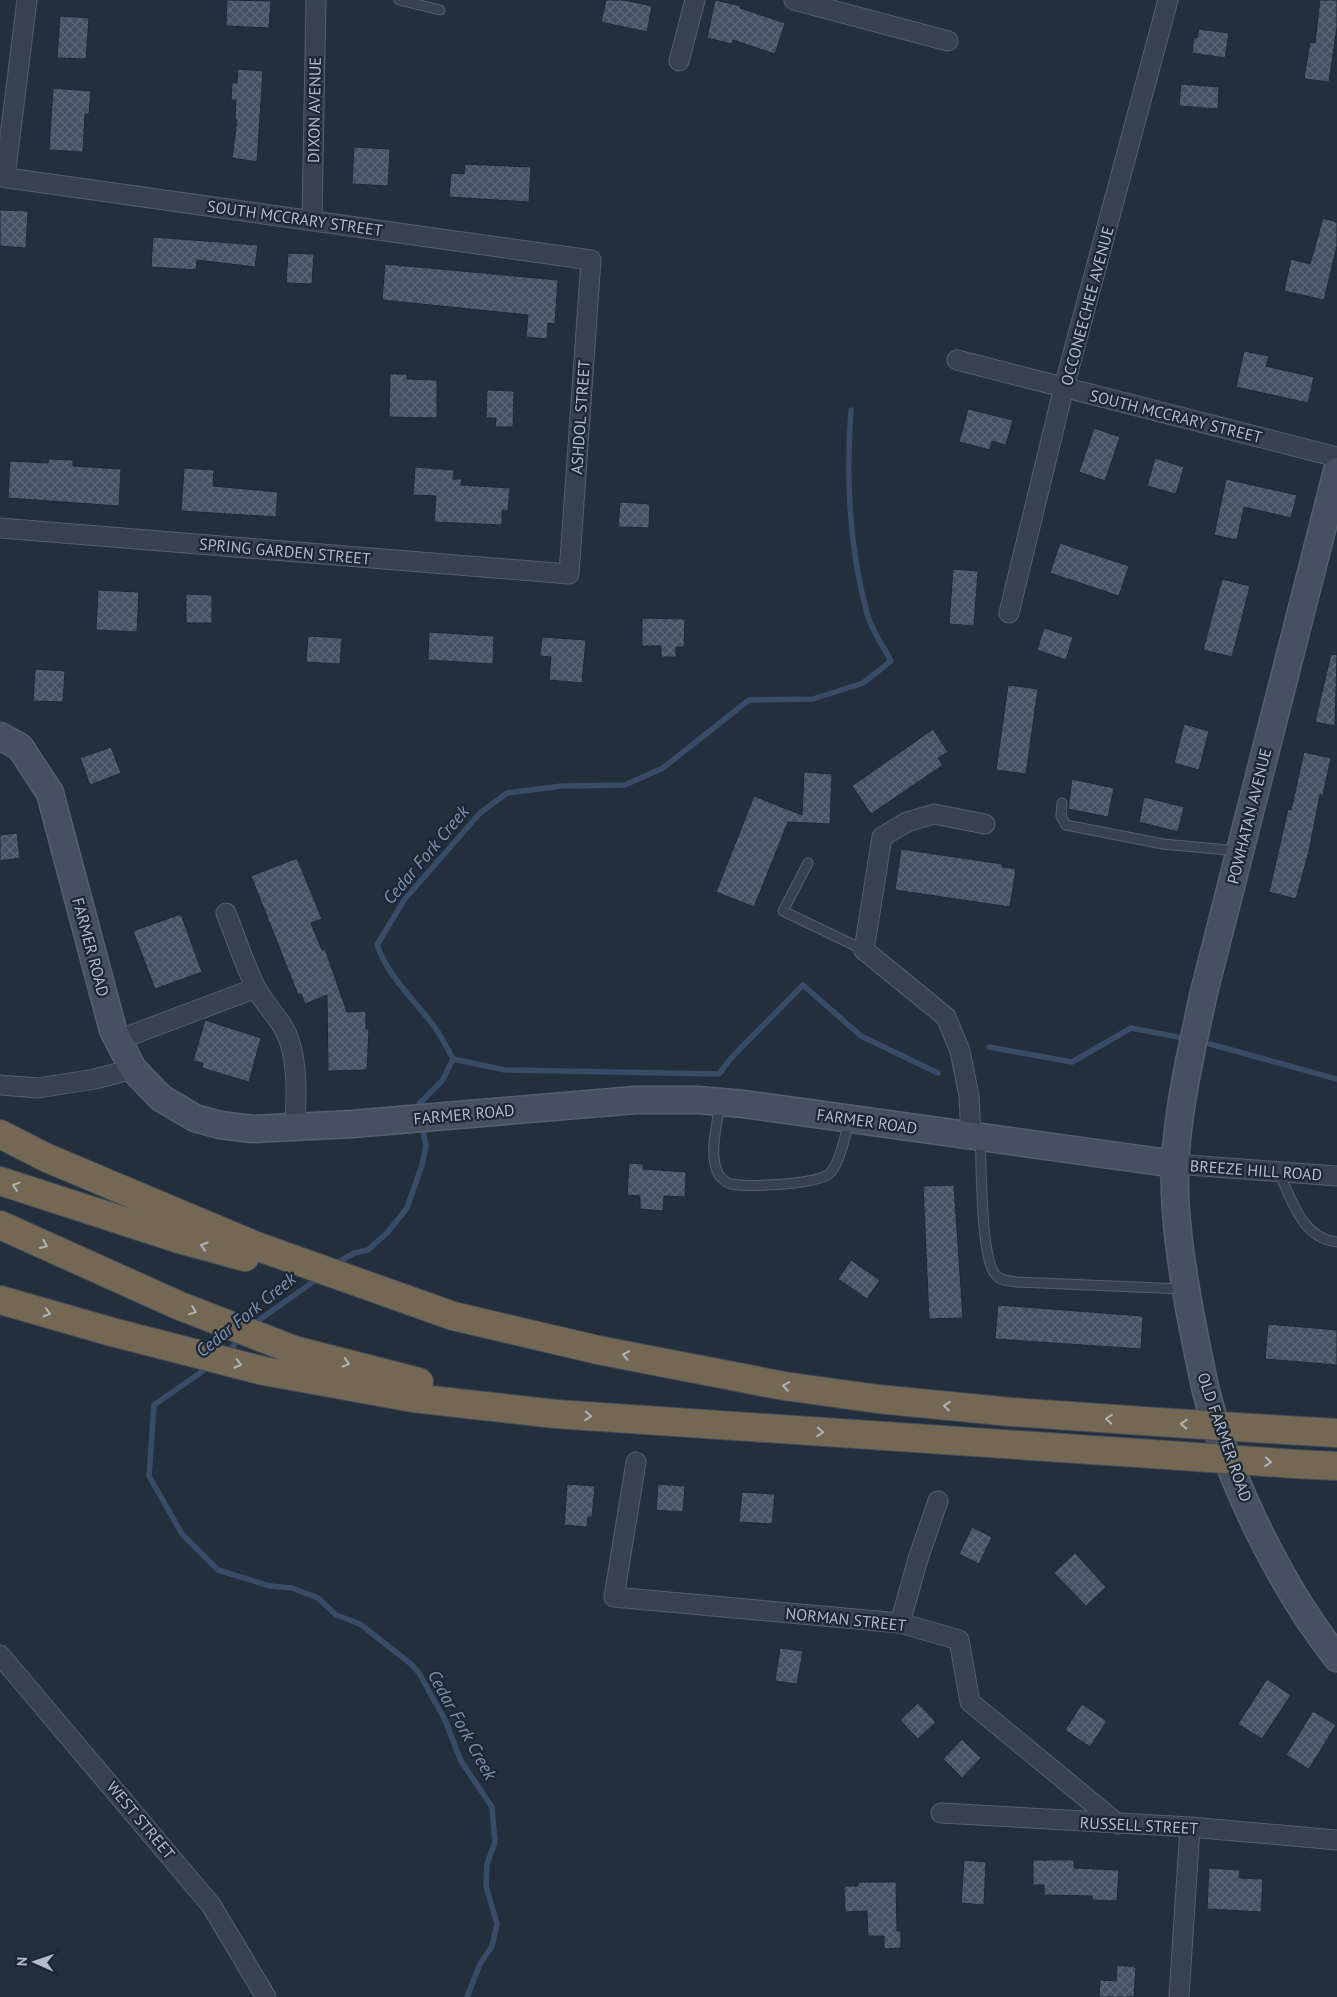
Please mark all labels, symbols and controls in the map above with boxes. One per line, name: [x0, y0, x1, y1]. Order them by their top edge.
street label: DIXON AVENUE: [303, 57, 325, 163]
street label: SOUTH MCCRARY STREET: [206, 196, 384, 240]
street label: OCCONEECHEE AVENUE: [1056, 224, 1118, 388]
street label: ASHDOL STREET: [566, 359, 594, 475]
street label: SOUTH MCCRARY STREET: [1088, 385, 1264, 447]
street label: SPRING GARDEN STREET: [198, 534, 372, 568]
street label: POWHATAN AVENUE: [1222, 746, 1276, 886]
water label: Cedar Fork Creek: [378, 800, 474, 909]
street label: FARMER ROAD: [68, 895, 114, 999]
street label: FARMER ROAD: [413, 1100, 515, 1128]
street label: FARMER ROAD: [815, 1104, 919, 1138]
street label: BREEZE HILL ROAD: [1189, 1155, 1323, 1185]
one-way arrow: [12, 1182, 21, 1192]
one-way arrow: [39, 1238, 48, 1249]
one-way arrow: [200, 1241, 209, 1252]
water label: Cedar Fork Creek: [191, 1267, 301, 1362]
one-way arrow: [188, 1305, 197, 1315]
one-way arrow: [42, 1308, 50, 1318]
one-way arrow: [622, 1350, 631, 1361]
one-way arrow: [233, 1358, 242, 1369]
one-way arrow: [342, 1358, 350, 1368]
street label: OLD FARMER ROAD: [1194, 1370, 1256, 1504]
one-way arrow: [781, 1382, 790, 1392]
one-way arrow: [943, 1401, 951, 1412]
one-way arrow: [585, 1411, 593, 1422]
one-way arrow: [1105, 1413, 1113, 1424]
one-way arrow: [1180, 1418, 1188, 1429]
one-way arrow: [817, 1427, 825, 1438]
one-way arrow: [1264, 1456, 1272, 1467]
street label: NORMAN STREET: [785, 1603, 907, 1635]
water label: Cedar Fork Creek: [423, 1666, 503, 1785]
street label: WEST STREET: [103, 1777, 180, 1863]
street label: RUSSELL STREET: [1079, 1812, 1199, 1838]
north arrow: [10, 1937, 60, 1987]
text: N: [13, 1957, 31, 1966]

